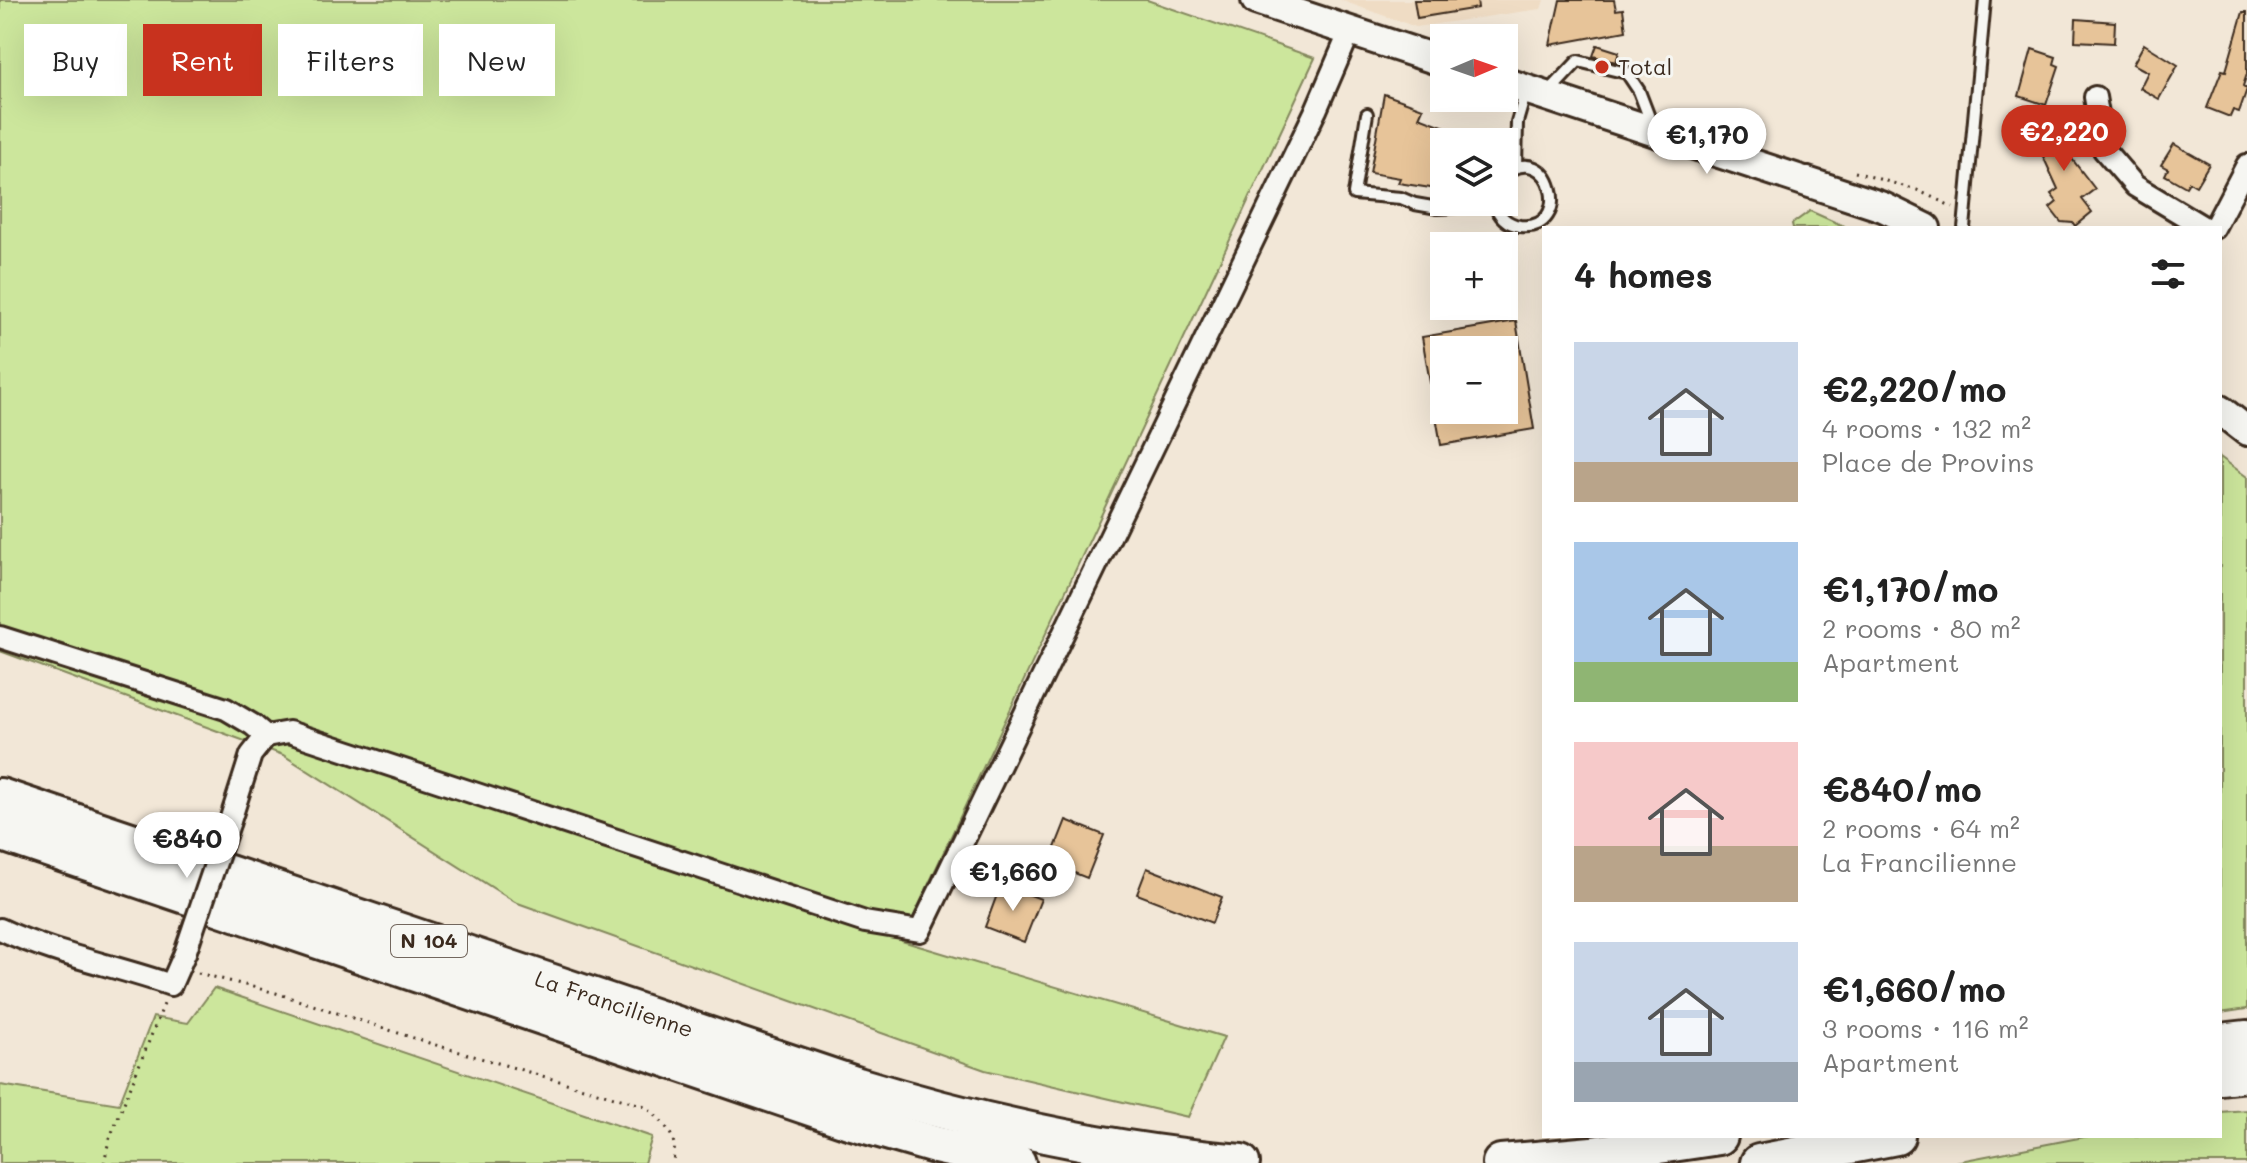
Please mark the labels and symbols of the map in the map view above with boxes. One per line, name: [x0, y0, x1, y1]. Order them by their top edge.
north arrow: [1430, 24, 1518, 112]
place label: Total: [1618, 52, 1672, 81]
marker: Total: [1593, 58, 1611, 76]
pin: €2,220: [1999, 105, 2129, 173]
pin: €1,170: [1642, 108, 1772, 176]
pin: €840: [140, 812, 234, 880]
pin: €1,660: [948, 845, 1078, 913]
road number: N 104: [391, 925, 467, 957]
street label: La Francilienne: [531, 963, 697, 1043]

